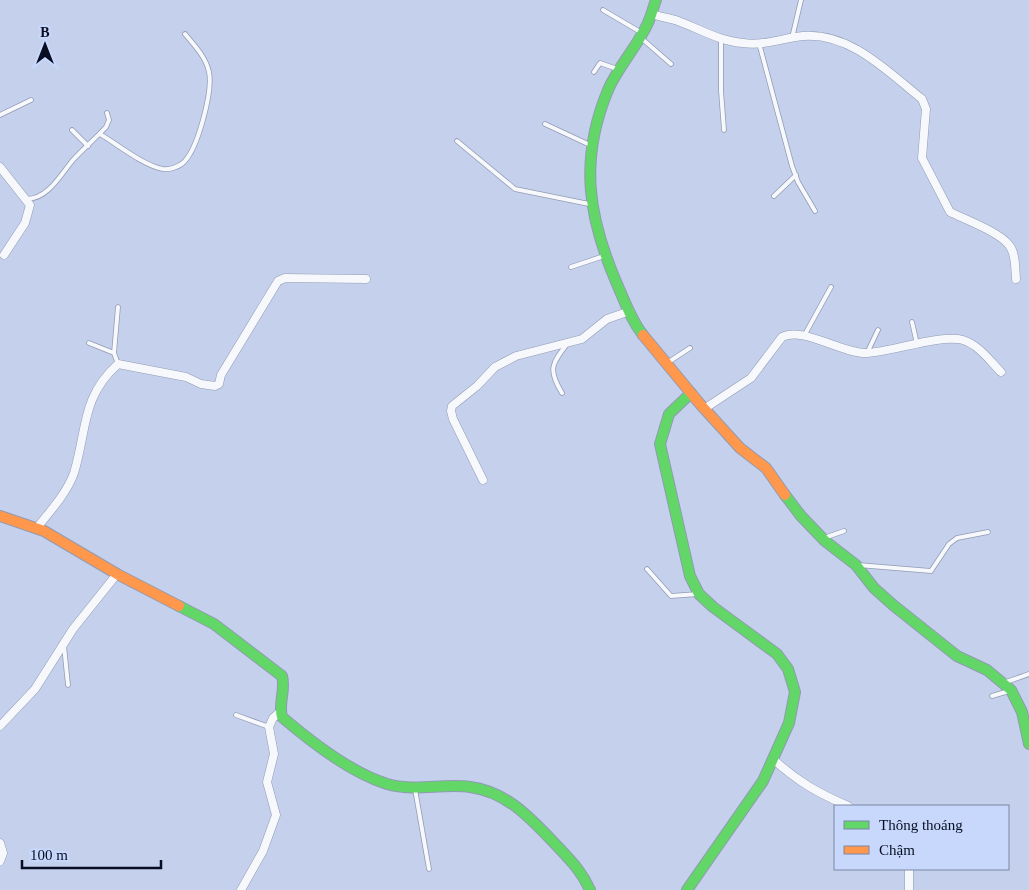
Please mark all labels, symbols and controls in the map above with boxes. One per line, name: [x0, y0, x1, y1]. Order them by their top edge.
north arrow: [20, 20, 70, 70]
text: B: [40, 25, 50, 40]
legend: [834, 805, 1009, 870]
text: Thông thoáng: [879, 817, 963, 833]
scale bar: [22, 838, 161, 870]
text: Chậm: [879, 842, 915, 858]
text: 100 m: [30, 847, 68, 863]

